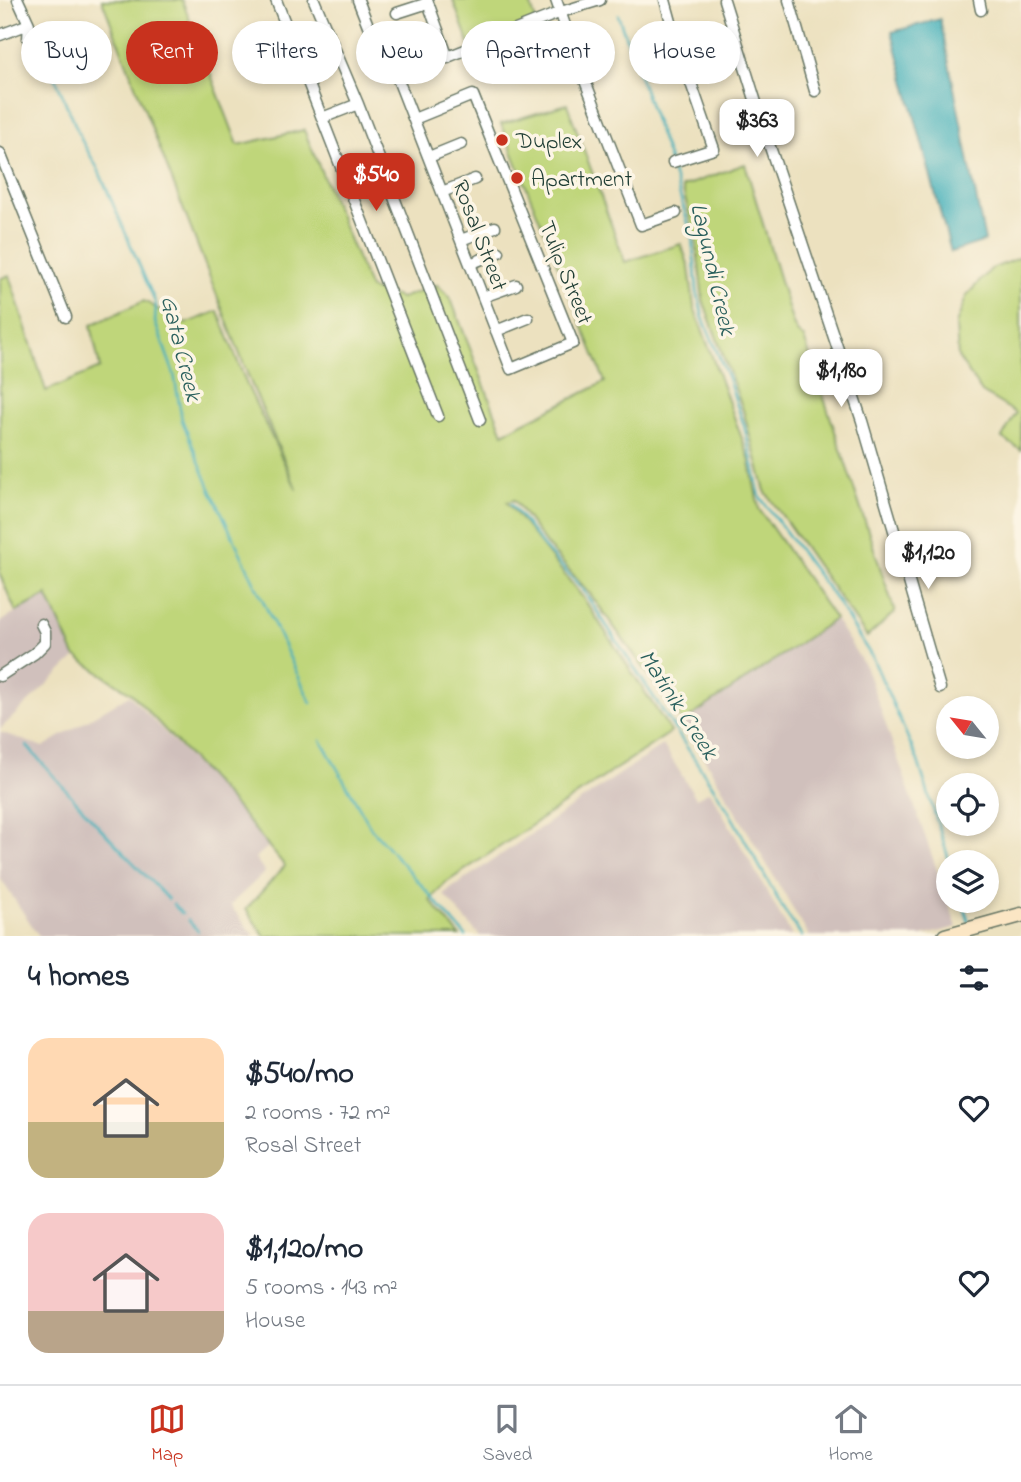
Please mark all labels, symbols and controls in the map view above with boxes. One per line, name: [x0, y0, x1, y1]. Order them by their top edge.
chip: Buy: [21, 21, 112, 84]
chip: Rent: [126, 21, 218, 84]
chip: Filters: [232, 21, 342, 84]
chip: New: [356, 21, 447, 84]
chip: Apartment: [461, 21, 615, 84]
chip: House: [629, 21, 740, 84]
pin: $363: [716, 100, 798, 159]
text: $363: [735, 105, 779, 138]
place label: Duplex: [515, 126, 582, 159]
marker: Duplex: [494, 132, 510, 148]
pin: $540: [335, 154, 417, 213]
text: $540: [353, 159, 399, 192]
place label: Apartment: [531, 164, 632, 197]
marker: Apartment: [509, 170, 525, 186]
street label: Rosal Street: [442, 176, 515, 296]
water label: Lagundi Creek: [679, 200, 744, 341]
street label: Tulip Street: [529, 216, 601, 330]
water label: Gata Creek: [150, 292, 210, 407]
pin: $1,180: [784, 350, 898, 409]
text: $1,180: [815, 355, 867, 388]
pin: $1,120: [871, 532, 985, 591]
text: $1,120: [901, 537, 955, 570]
water label: Matinik Creek: [628, 643, 726, 769]
north arrow: [936, 696, 999, 760]
map controls: [936, 696, 999, 913]
button: locate: [936, 773, 999, 836]
button: layers: [936, 850, 999, 913]
text: 4 homes: [28, 956, 130, 1000]
icon: filters: [955, 959, 993, 997]
text: $540/mo: [245, 1053, 354, 1097]
icon: home: [84, 1066, 168, 1150]
icon: heart: [955, 1089, 993, 1127]
text: 2 rooms · 72 m²: [245, 1097, 391, 1130]
text: Rosal Street: [245, 1130, 361, 1163]
text: $1,120/mo: [245, 1228, 363, 1272]
icon: home: [84, 1241, 168, 1325]
icon: heart: [955, 1264, 993, 1302]
text: 5 rooms · 143 m²: [245, 1272, 398, 1305]
text: House: [245, 1305, 305, 1338]
tab: Map: [148, 1400, 186, 1469]
tab: Saved: [483, 1400, 532, 1469]
tab: Home: [829, 1400, 873, 1469]

